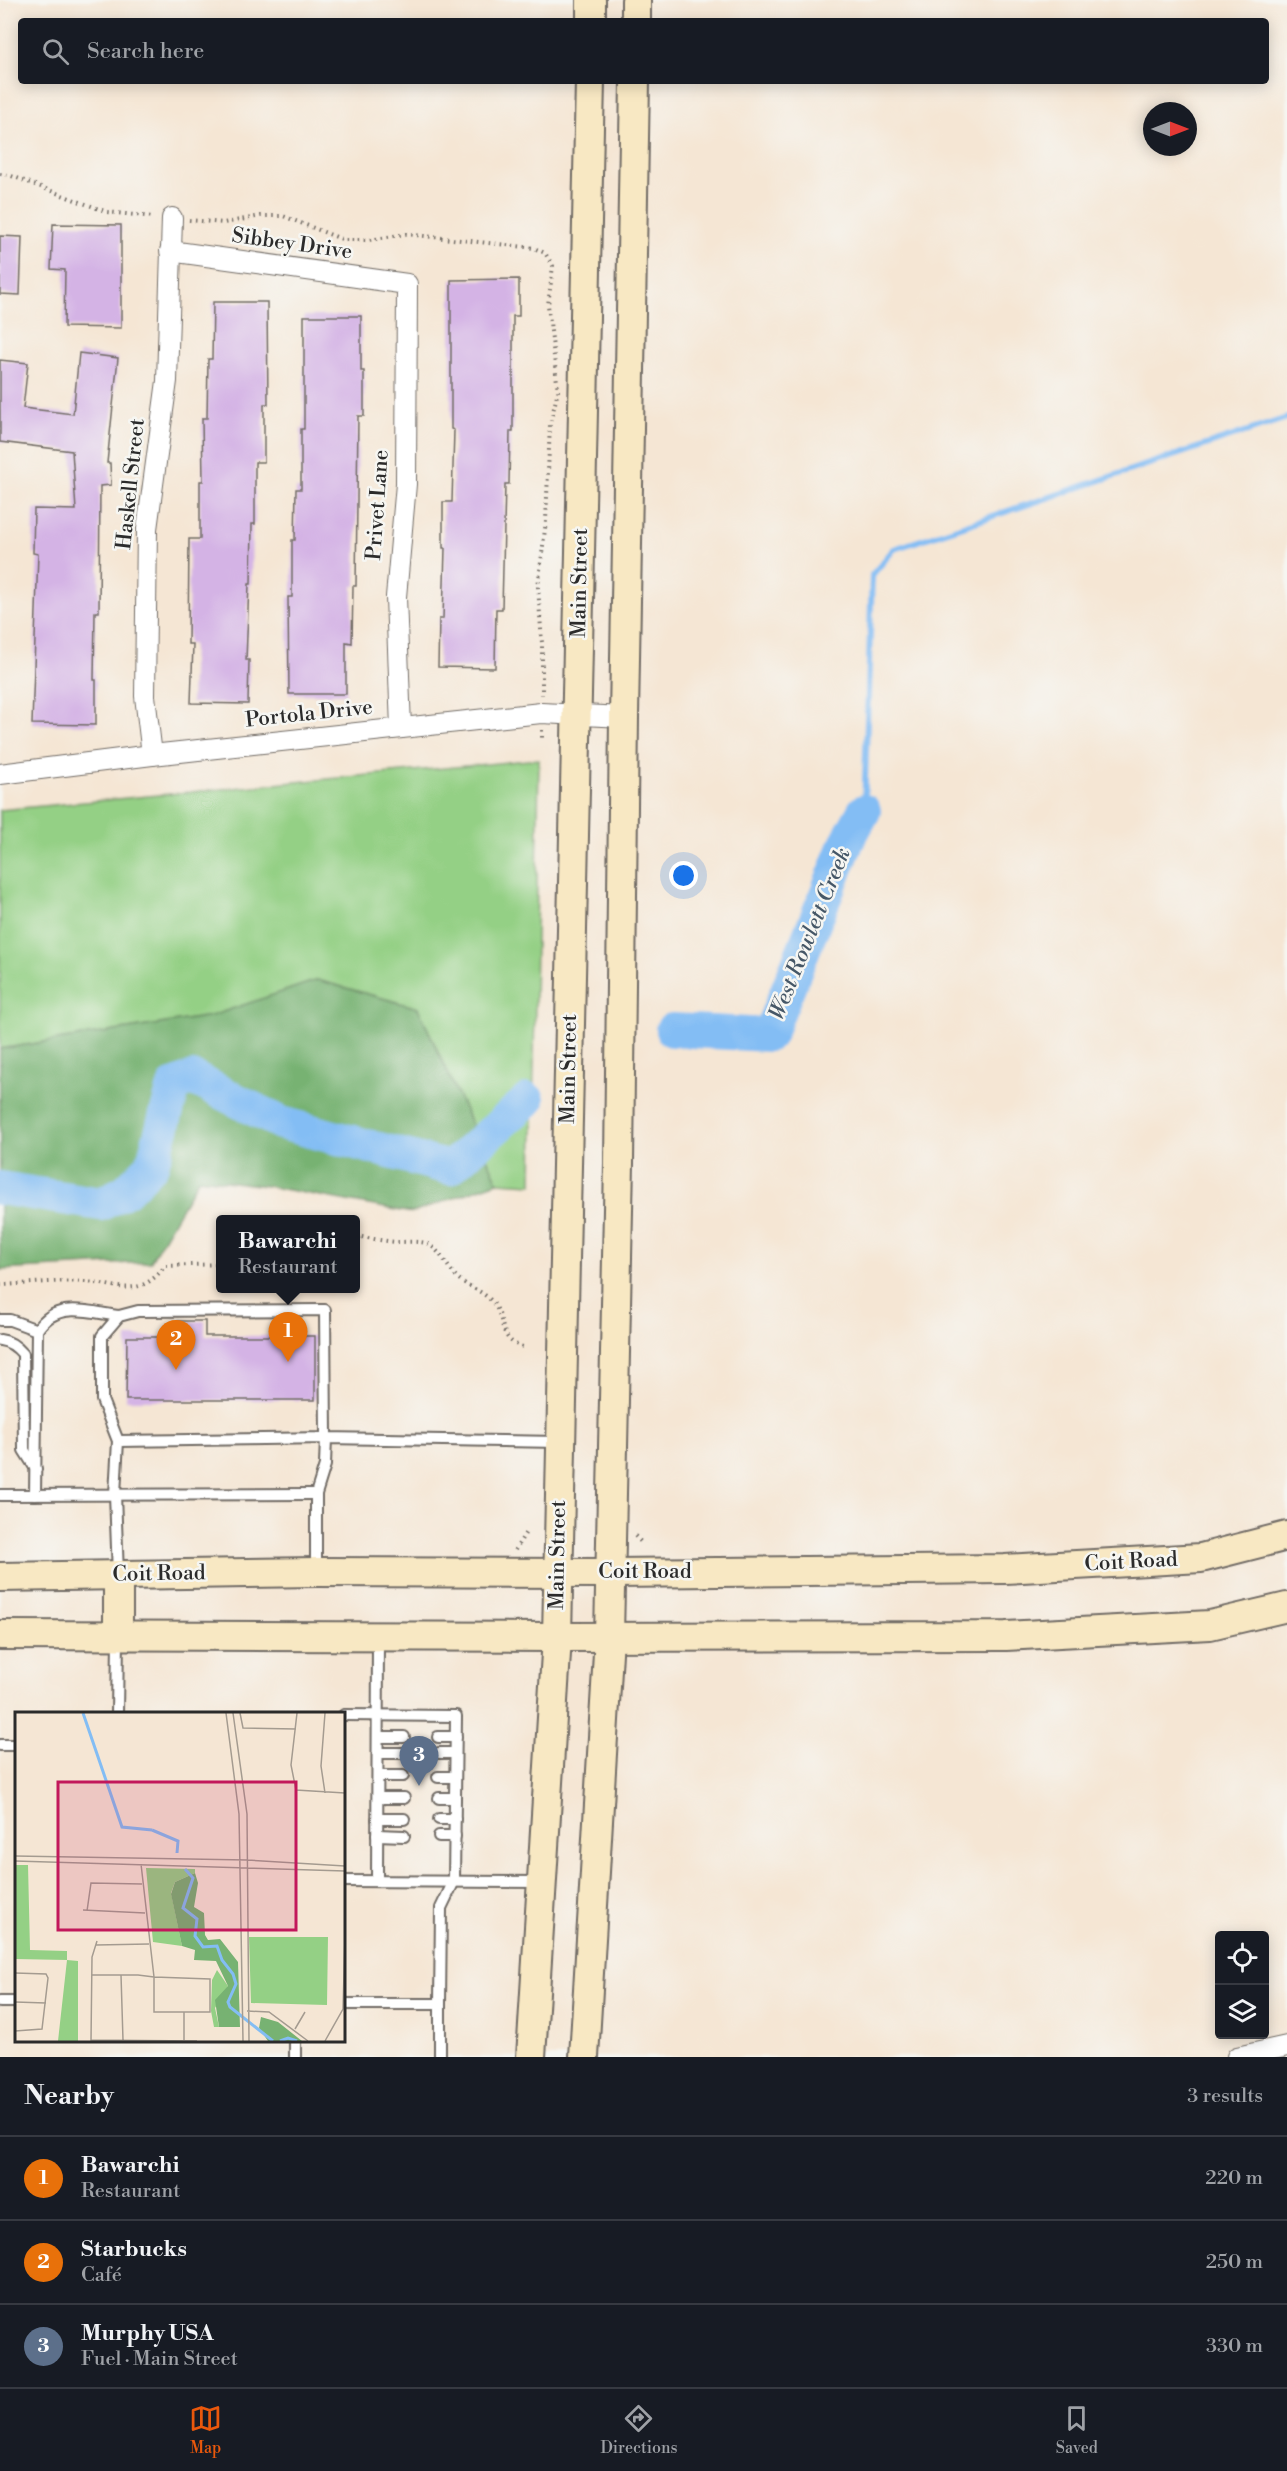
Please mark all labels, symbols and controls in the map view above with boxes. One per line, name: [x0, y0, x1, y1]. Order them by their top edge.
search box: [18, 18, 1269, 84]
icon: search: [39, 35, 72, 68]
text: Search here: [87, 38, 204, 65]
north arrow: [1143, 102, 1197, 156]
street label: Sibbey Drive: [230, 223, 354, 265]
street label: Haskell Street: [111, 417, 151, 551]
street label: Privet Lane: [361, 449, 395, 561]
street label: Main Street: [566, 527, 594, 638]
street label: Portola Drive: [244, 694, 374, 734]
water label: West Rowlett Creek: [763, 844, 857, 1024]
your location: [669, 861, 698, 890]
street label: Main Street: [555, 1013, 583, 1124]
popup: [216, 1215, 360, 1293]
text: Bawarchi: [238, 1228, 337, 1255]
text: Restaurant: [238, 1255, 338, 1280]
pin: 1: [268, 1312, 308, 1362]
pin: 2: [156, 1320, 195, 1370]
street label: Main Street: [544, 1499, 572, 1610]
street label: Coit Road: [1084, 1547, 1178, 1577]
street label: Coit Road: [598, 1559, 692, 1585]
street label: Coit Road: [112, 1560, 206, 1588]
inset map: [15, 1712, 345, 2042]
pin: 3: [400, 1736, 438, 1786]
map controls: [1215, 1931, 1269, 2039]
button: locate: [1215, 1931, 1269, 1985]
button: layers: [1215, 1985, 1269, 2039]
text: Nearby: [24, 2080, 114, 2112]
text: 3 results: [1187, 2084, 1263, 2109]
text: Bawarchi: [81, 2152, 179, 2179]
text: 1: [39, 2166, 48, 2191]
text: 220 m: [1205, 2166, 1263, 2191]
text: Restaurant: [81, 2179, 180, 2204]
text: Starbucks: [81, 2236, 187, 2263]
text: 2: [37, 2250, 50, 2275]
text: 250 m: [1206, 2250, 1263, 2275]
text: Café: [81, 2263, 122, 2288]
text: Murphy USA: [81, 2320, 214, 2347]
text: 3: [37, 2334, 50, 2359]
text: 330 m: [1206, 2334, 1263, 2359]
text: Fuel · Main Street: [81, 2347, 238, 2372]
tab: Map: [189, 2402, 222, 2458]
tab: Directions: [600, 2402, 678, 2458]
tab: Saved: [1056, 2402, 1098, 2458]

